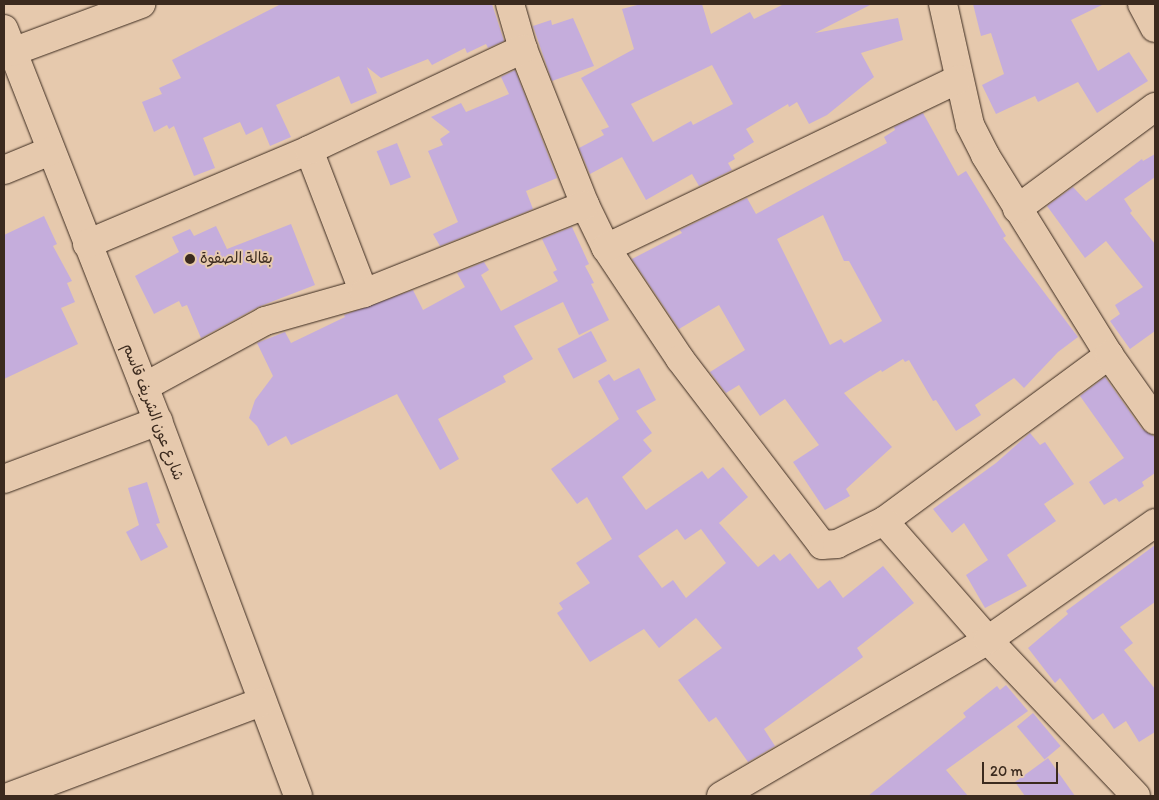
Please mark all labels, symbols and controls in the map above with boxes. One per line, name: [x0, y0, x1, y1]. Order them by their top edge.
place label: بقالة الصفوة: [200, 250, 273, 268]
marker: بقالة الصفوة: [184, 253, 196, 265]
street label: شارع عون الشريف قاسم: [119, 341, 187, 483]
scale bar: [984, 752, 1060, 784]
text: 20 m: [990, 762, 1023, 780]

